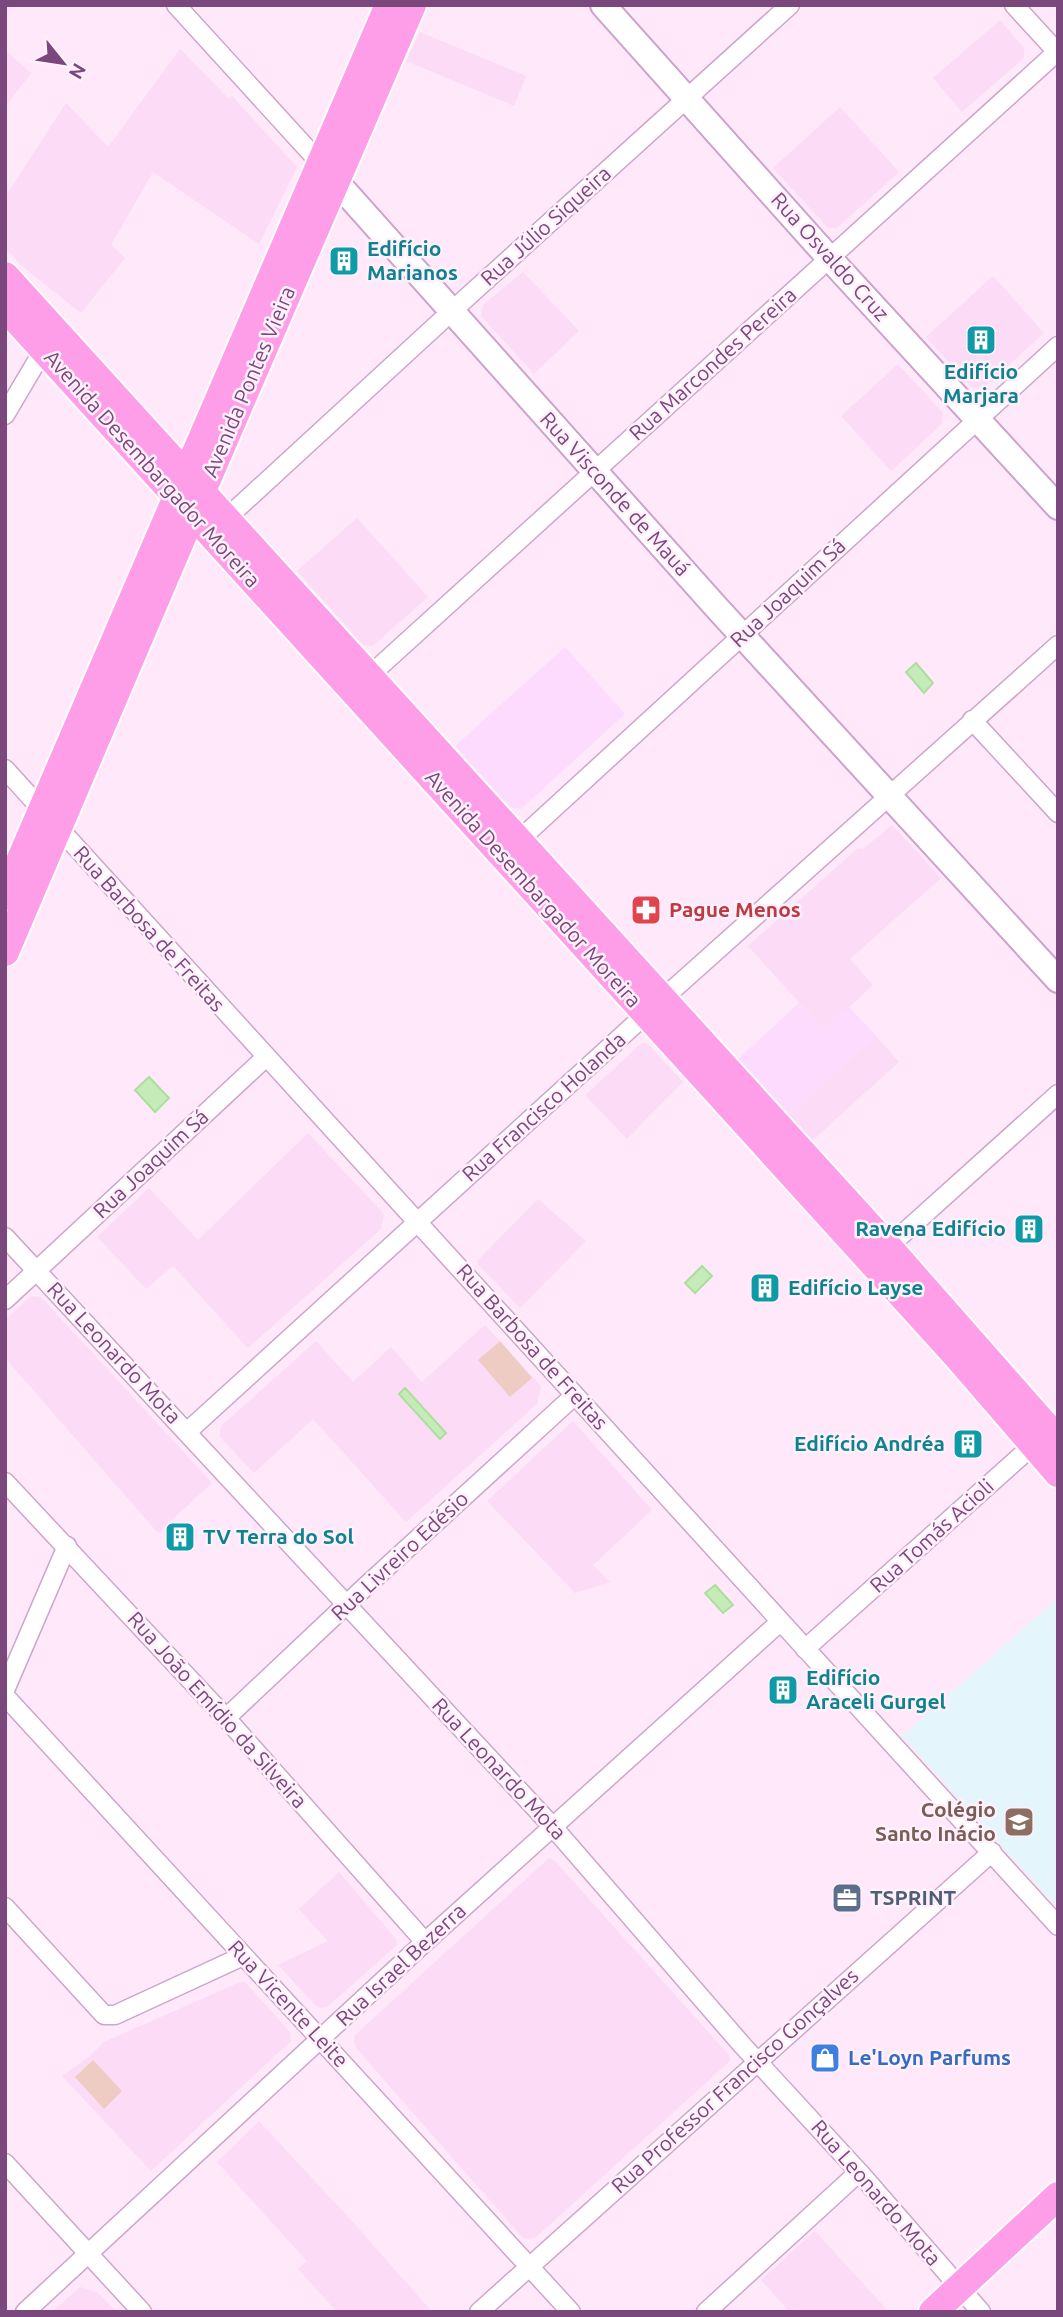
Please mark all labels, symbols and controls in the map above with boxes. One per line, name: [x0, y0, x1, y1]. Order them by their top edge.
north arrow: [28, 28, 98, 98]
text: N: [65, 60, 91, 83]
street label: Rua Júlio Siqueira: [475, 161, 615, 290]
street label: Rua Osvaldo Cruz: [767, 187, 895, 325]
place label: Edifício Marianos: [367, 236, 458, 284]
building icon: Edifício Marianos: [327, 244, 361, 278]
street label: Rua Marcondes Pereira: [624, 282, 801, 445]
street label: Avenida Pontes Vieira: [197, 283, 299, 481]
building icon: Edifício Marjara: [964, 323, 998, 357]
street label: Avenida Desembargador Moreira: [40, 345, 266, 592]
place label: Edifício Marjara: [943, 359, 1019, 407]
street label: Rua Visconde de Mauá: [536, 406, 696, 580]
street label: Rua Joaquim Sá: [725, 533, 850, 652]
street label: Avenida Desembargador Moreira: [421, 765, 647, 1012]
street label: Rua Barbosa de Freitas: [69, 841, 230, 1016]
pharmacy icon: Pague Menos: [629, 893, 663, 927]
place label: Pague Menos: [669, 897, 801, 921]
street label: Rua Francisco Holanda: [457, 1027, 630, 1186]
street label: Rua Joaquim Sá: [88, 1104, 213, 1223]
building icon: Ravena Edifício: [1012, 1212, 1046, 1246]
place label: Ravena Edifício: [855, 1216, 1006, 1240]
street label: Rua Barbosa de Freitas: [452, 1259, 613, 1434]
building icon: Edifício Layse: [748, 1271, 782, 1305]
place label: Edifício Layse: [788, 1275, 923, 1299]
street label: Rua Leonardo Mota: [43, 1277, 187, 1428]
building icon: Edifício Andréa: [951, 1427, 985, 1461]
place label: Edifício Andréa: [794, 1431, 945, 1455]
street label: Rua Tomás Acioli: [865, 1474, 998, 1597]
street label: Rua Livreiro Edésio: [326, 1486, 473, 1625]
building icon: TV Terra do Sol: [163, 1520, 197, 1554]
place label: TV Terra do Sol: [203, 1524, 354, 1548]
street label: Rua João Emídio da Silveira: [123, 1606, 312, 1812]
place label: Edifício Araceli Gurgel: [806, 1665, 946, 1713]
building icon: Edifício Araceli Gurgel: [766, 1673, 800, 1707]
street label: Rua Leonardo Mota: [428, 1693, 572, 1844]
place label: Colégio Santo Inácio: [875, 1797, 996, 1845]
school or university icon: Colégio Santo Inácio: [1002, 1805, 1036, 1839]
office icon: TSPRINT: [830, 1881, 864, 1915]
place label: TSPRINT: [870, 1885, 957, 1909]
street label: Rua Israel Bezerra: [331, 1898, 470, 2030]
street label: Rua Vicente Leite: [224, 1935, 354, 2072]
street label: Rua Professor Francisco Gonçalves: [606, 1963, 863, 2197]
shop icon: Le'Loyn Parfums: [808, 2041, 842, 2075]
place label: Le'Loyn Parfums: [848, 2045, 1011, 2069]
street label: Rua Leonardo Mota: [807, 2115, 946, 2270]

